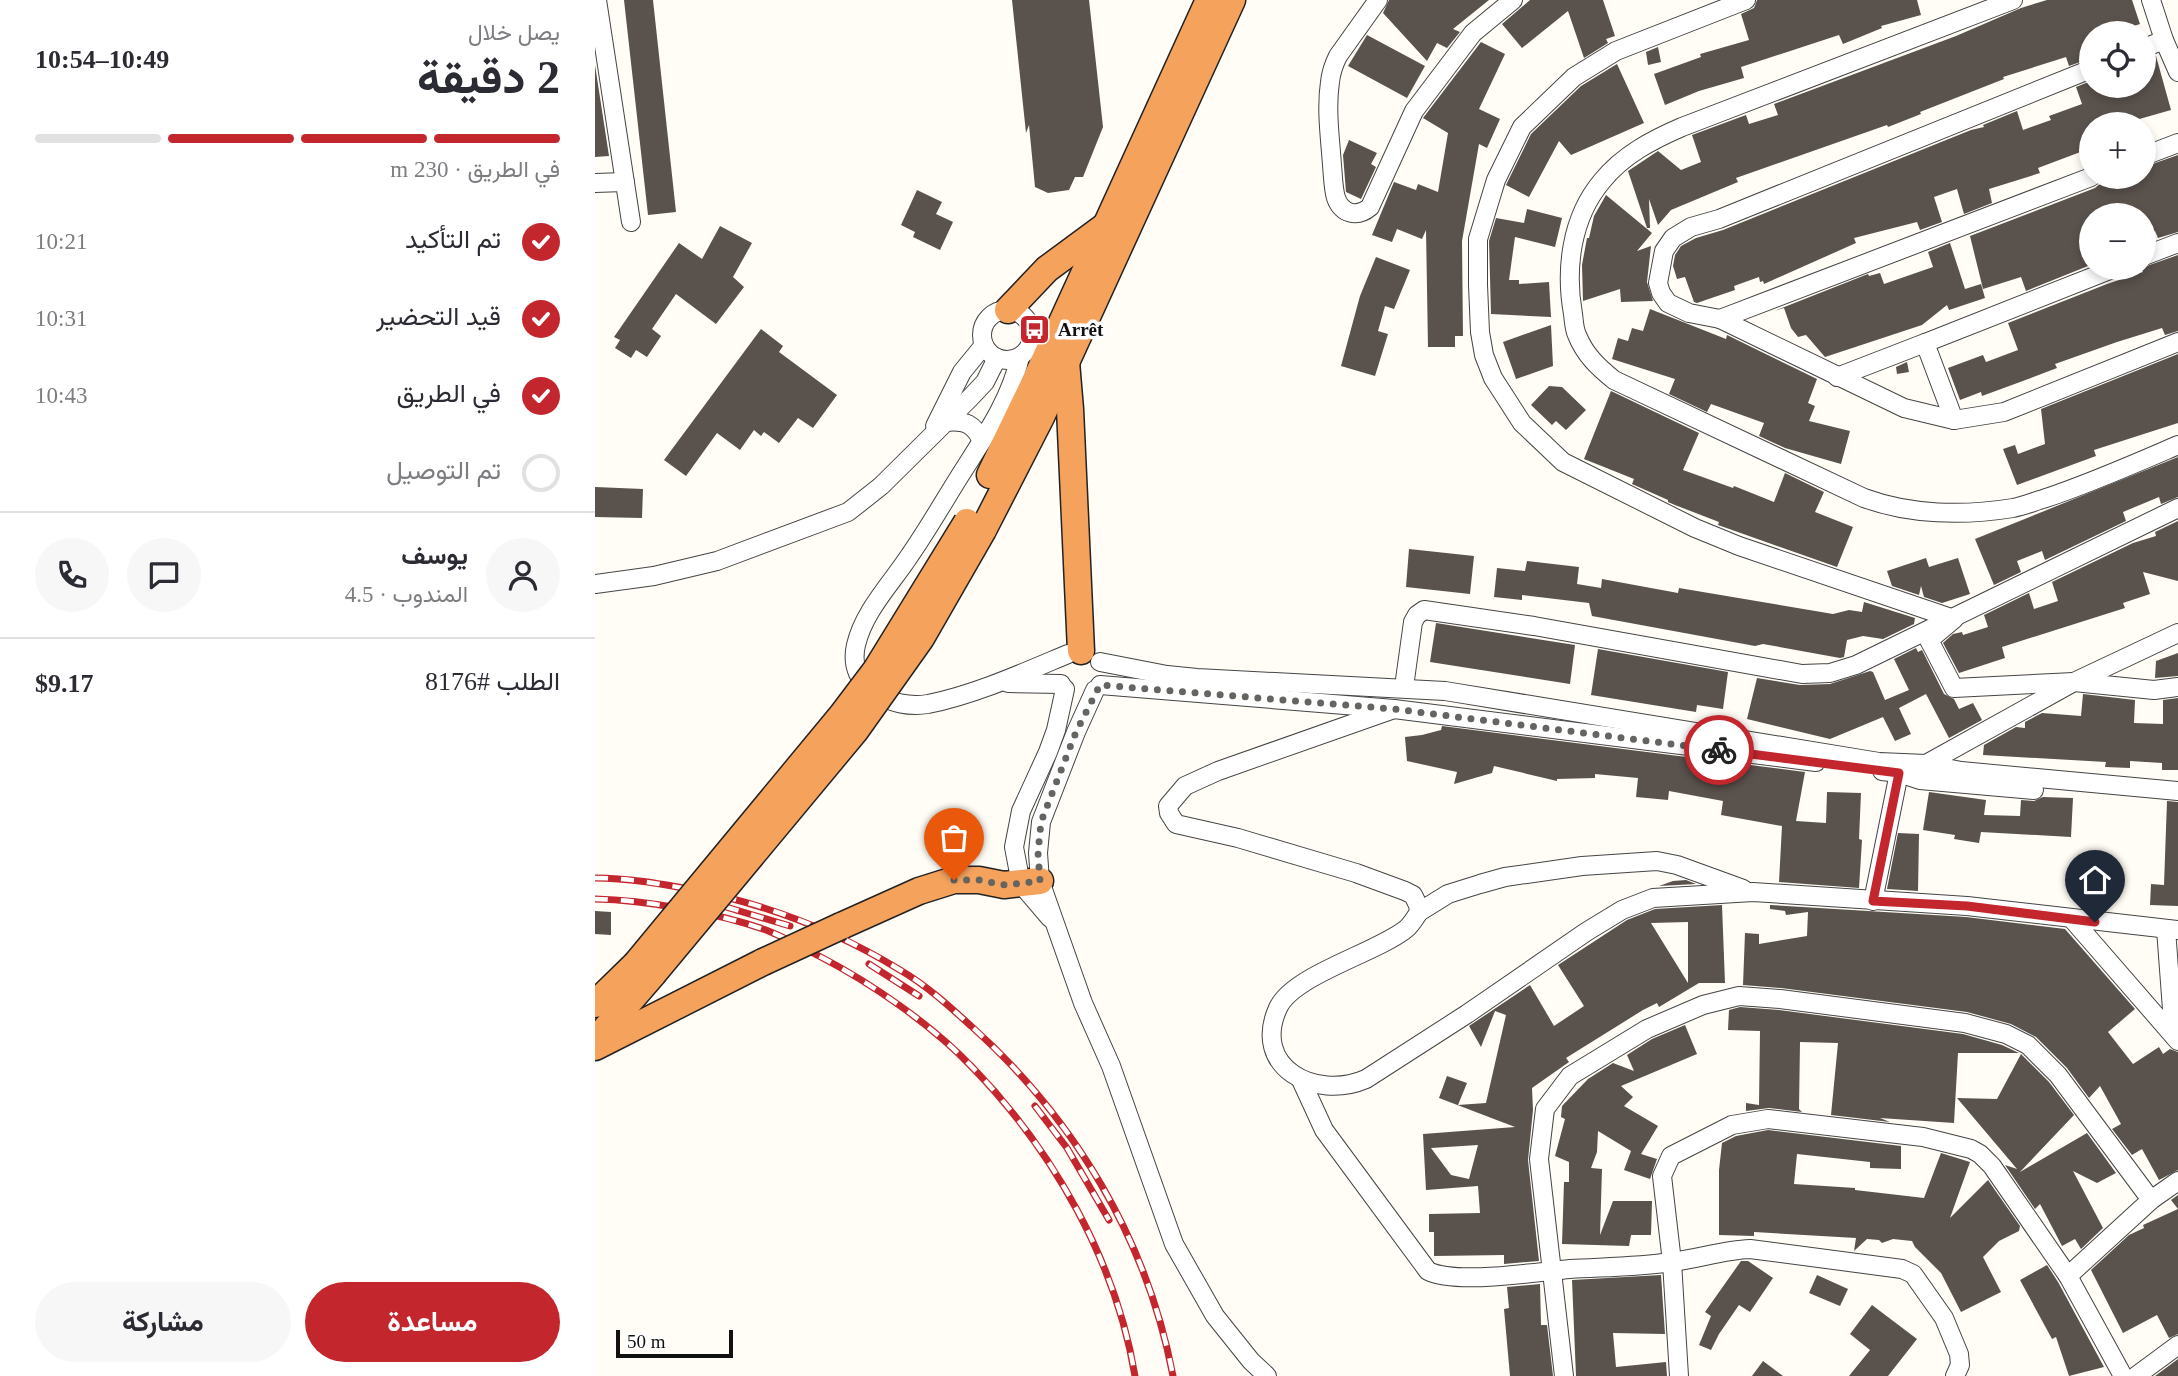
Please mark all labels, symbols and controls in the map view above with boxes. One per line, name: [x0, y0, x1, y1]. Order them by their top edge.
text: يصل خلال: [468, 20, 560, 45]
map controls: [2079, 21, 2156, 280]
button: locate: [2079, 21, 2156, 98]
text: 10:49–10:54: [35, 45, 169, 74]
text: 2 دقيقة: [417, 52, 560, 103]
button: +: [2079, 112, 2156, 189]
text: في الطريق · 230 m: [390, 157, 560, 182]
button: −: [2079, 203, 2156, 280]
icon: check: [522, 223, 560, 261]
text: تم التأكيد: [405, 225, 501, 254]
text: 10:21: [35, 229, 87, 254]
icon: check: [522, 300, 560, 338]
text: قيد التحضير: [376, 302, 501, 331]
text: 10:31: [35, 306, 87, 331]
bus stop icon: Arrêt: [1018, 312, 1052, 346]
place label: Arrêt: [1058, 319, 1104, 340]
icon: check: [522, 377, 560, 415]
text: في الطريق: [396, 379, 501, 408]
text: 10:43: [35, 383, 87, 408]
text: تم التوصيل: [386, 456, 501, 485]
button: phone: [35, 538, 109, 612]
button: chat: [127, 538, 201, 612]
button: person: [486, 538, 560, 612]
text: يوسف: [401, 541, 468, 570]
text: المندوب · 4.5: [345, 582, 468, 607]
text: الطلب #8176: [425, 667, 560, 696]
text: $9.17: [35, 669, 94, 698]
courier: [1684, 715, 1754, 785]
icon: bike: [1700, 731, 1738, 769]
pin: [924, 808, 984, 880]
icon: bag: [935, 819, 973, 857]
pin: [2065, 850, 2125, 922]
icon: home: [2076, 861, 2114, 899]
button: مشاركة: [35, 1282, 291, 1362]
button: مساعدة: [305, 1282, 560, 1362]
scale bar: [616, 1327, 733, 1359]
text: 50 m: [627, 1331, 666, 1352]

